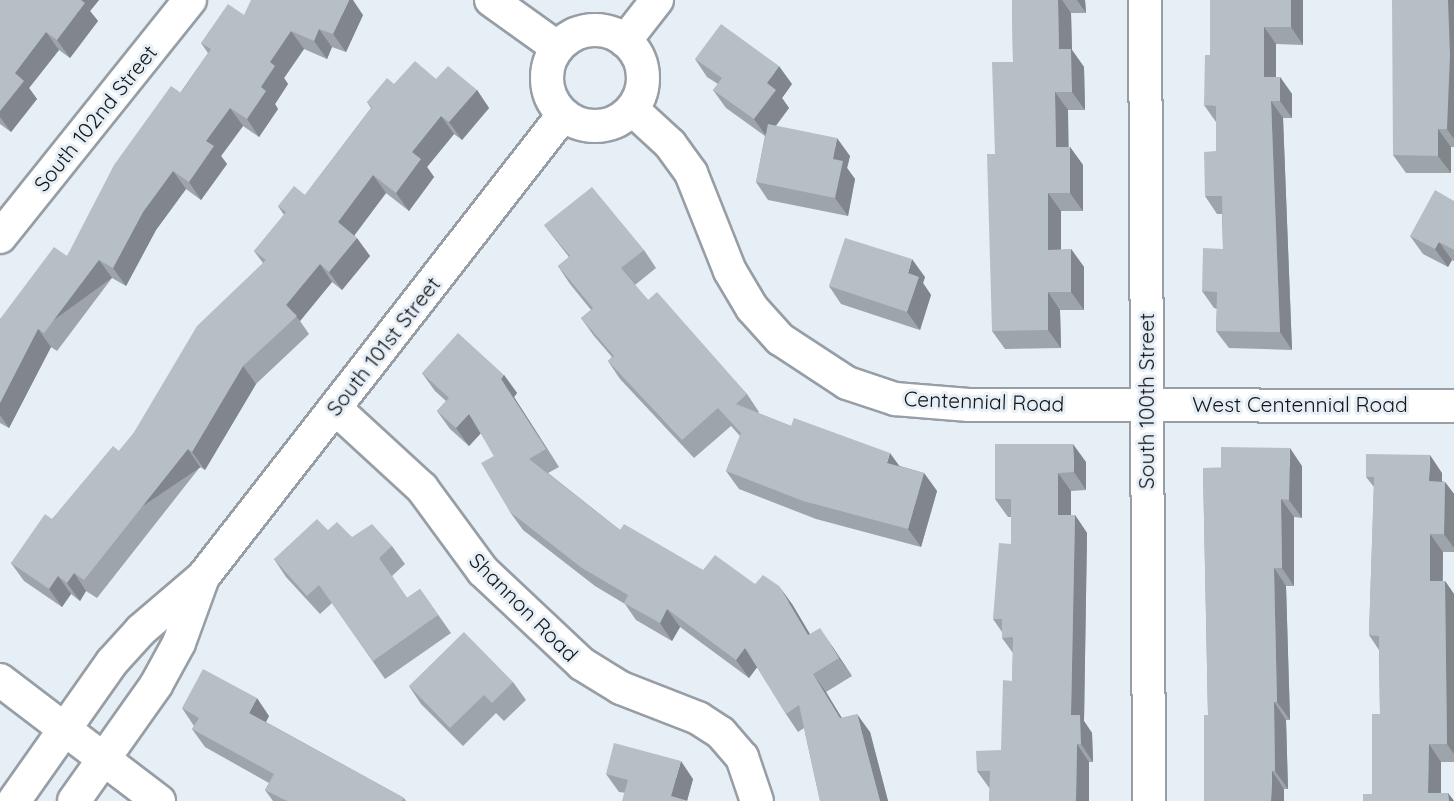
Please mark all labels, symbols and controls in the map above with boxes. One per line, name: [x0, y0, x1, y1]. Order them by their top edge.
street label: South 102nd Street: [28, 40, 162, 196]
street label: South 101st Street: [321, 272, 445, 420]
street label: South 100th Street: [1133, 313, 1159, 489]
street label: Centennial Road: [903, 386, 1065, 416]
street label: West Centennial Road: [1192, 391, 1408, 417]
street label: Shannon Road: [464, 547, 584, 667]

